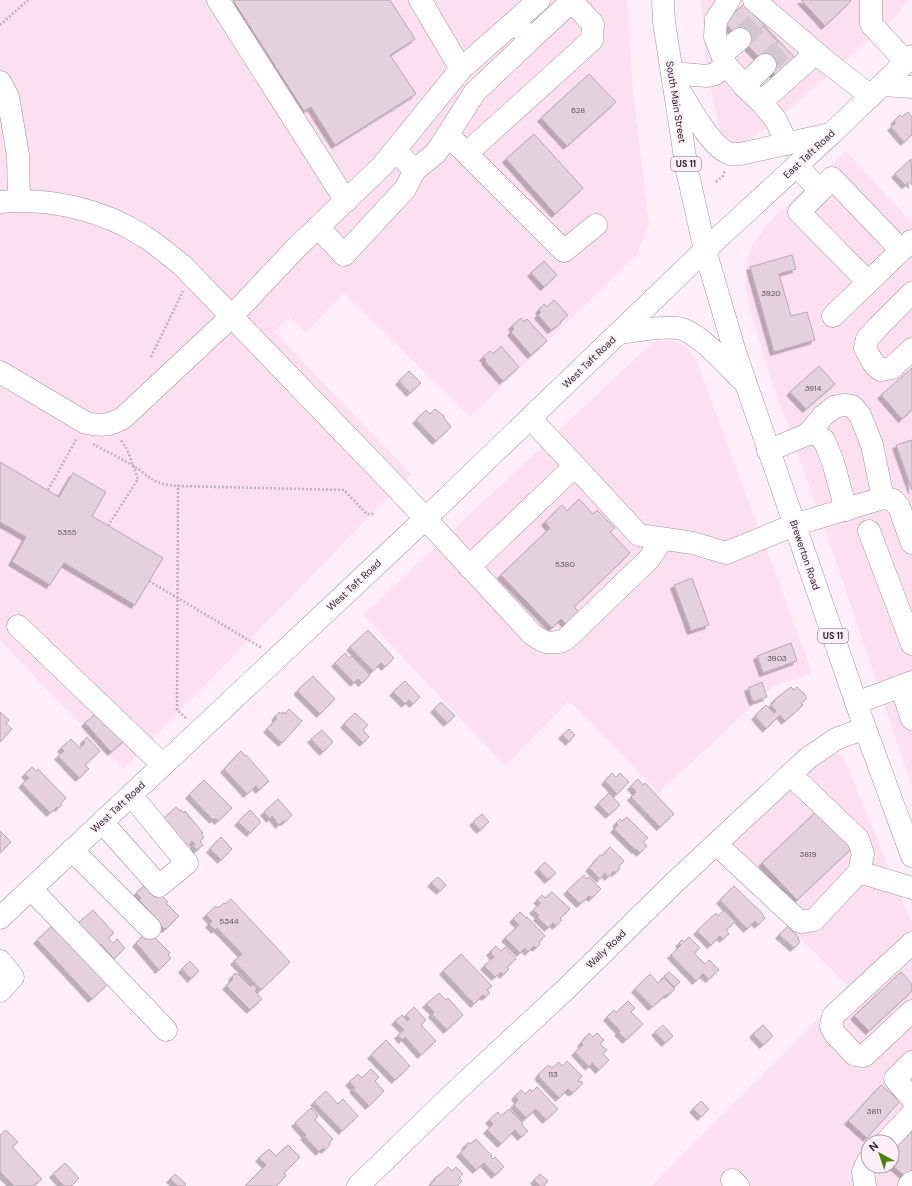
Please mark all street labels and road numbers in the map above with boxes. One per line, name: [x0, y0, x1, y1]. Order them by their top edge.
street label: South Main Street: [663, 60, 689, 144]
street label: East Taft Road: [780, 127, 838, 181]
road number: US 11: [671, 157, 701, 171]
street label: West Taft Road: [559, 333, 619, 391]
street label: Brewerton Road: [787, 518, 823, 592]
street label: West Taft Road: [324, 556, 384, 614]
road number: US 11: [818, 629, 848, 643]
street label: West Taft Road: [88, 778, 148, 836]
street label: Wally Road: [583, 927, 629, 971]

